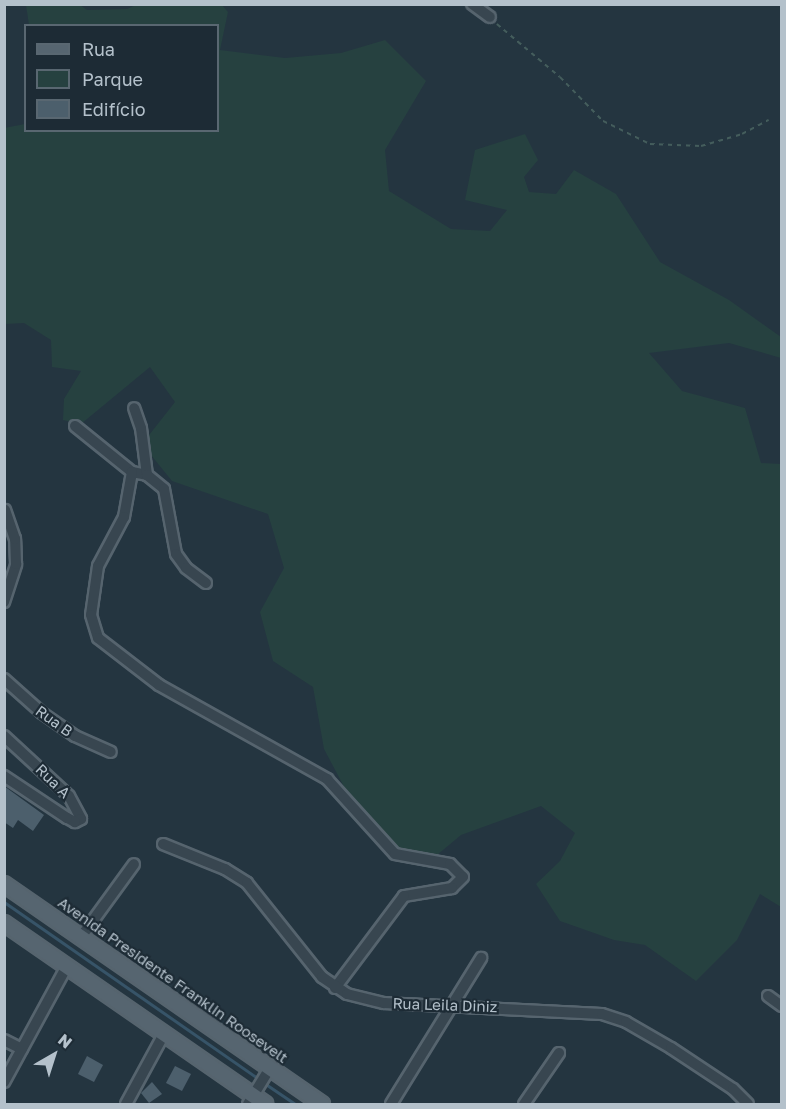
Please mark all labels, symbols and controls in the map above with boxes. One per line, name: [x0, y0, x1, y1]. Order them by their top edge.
legend: [24, 24, 219, 132]
text: Rua: [82, 38, 115, 60]
text: Parque: [82, 68, 143, 90]
text: Edifício: [82, 98, 146, 120]
street label: Rua B: [32, 702, 76, 740]
street label: Rua A: [32, 760, 74, 802]
street label: Avenida Presidente Franklin Roosevelt: [55, 893, 291, 1067]
street label: Rua Leila Diniz: [392, 994, 498, 1016]
north arrow: [24, 1025, 84, 1085]
text: N: [54, 1029, 76, 1053]

